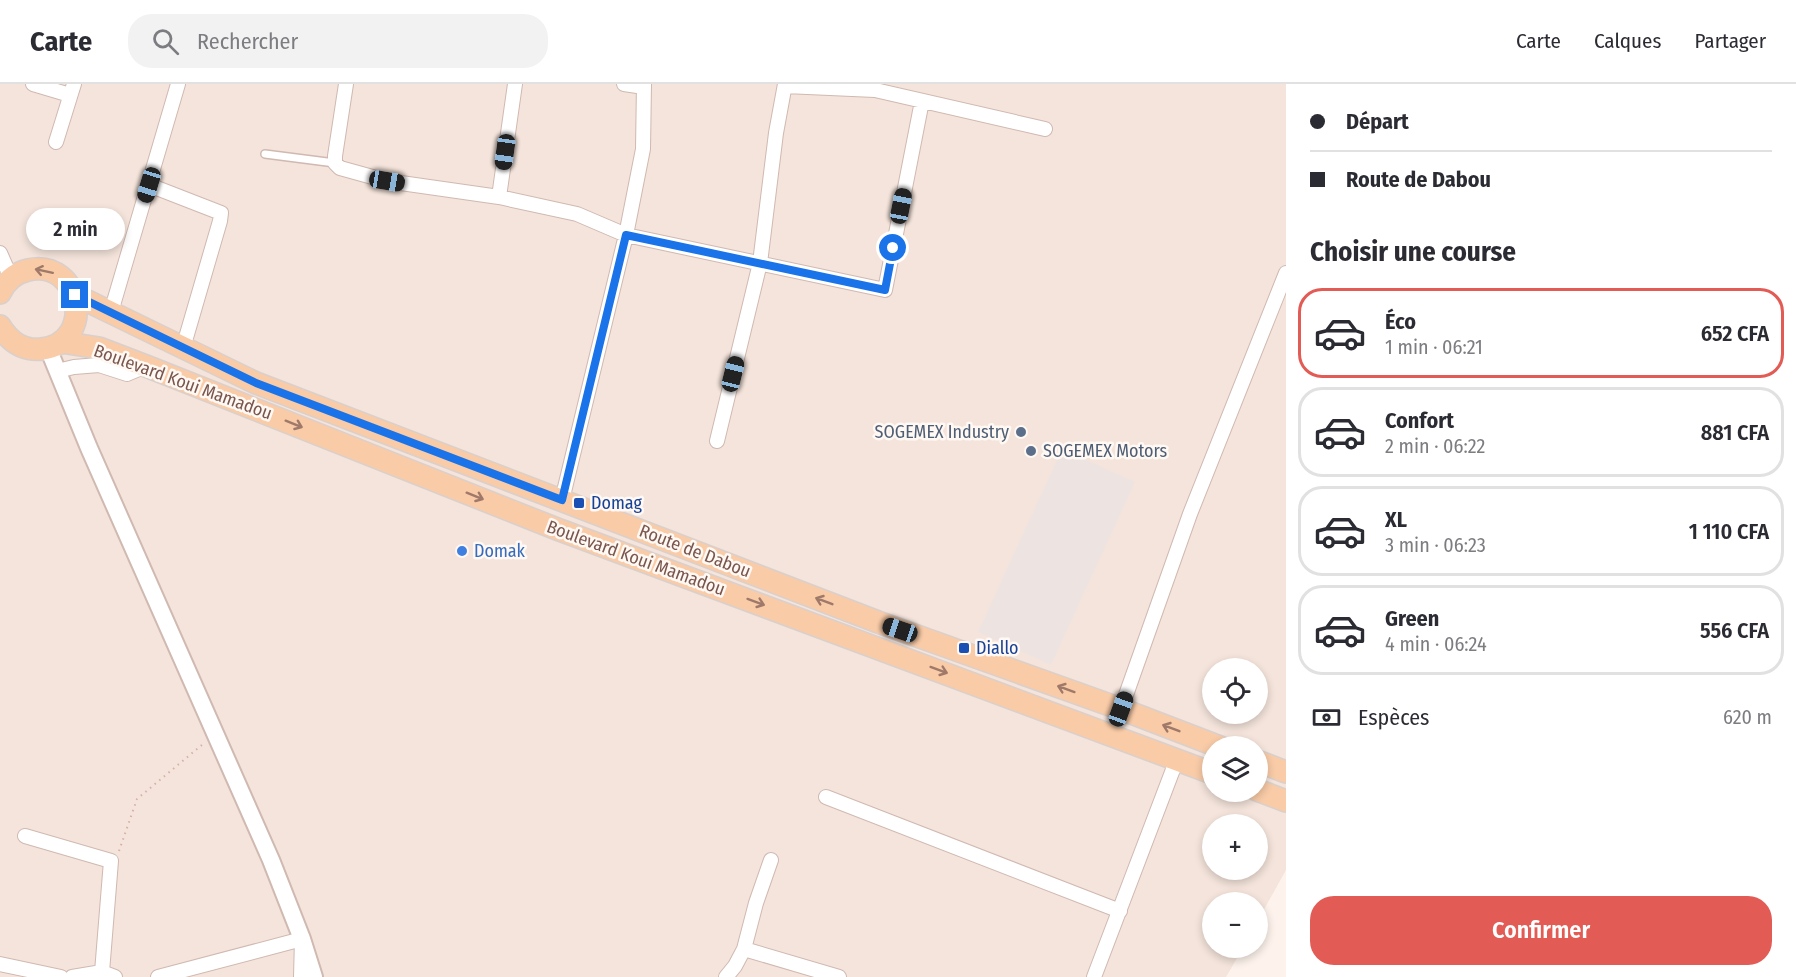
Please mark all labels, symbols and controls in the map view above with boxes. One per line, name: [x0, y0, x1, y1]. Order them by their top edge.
search box: [128, 14, 548, 68]
text: Carte: [30, 25, 92, 58]
icon: search: [149, 25, 182, 58]
text: Rechercher: [197, 28, 298, 55]
text: Carte: [1516, 28, 1561, 54]
text: Calques: [1594, 28, 1661, 54]
text: Partager: [1694, 28, 1766, 54]
text: Départ: [1346, 108, 1409, 135]
car: [494, 133, 516, 171]
car: [135, 165, 163, 205]
text: Route de Dabou: [1346, 166, 1491, 193]
car: [368, 169, 406, 193]
car: [889, 187, 913, 225]
callout: 2 min: [26, 208, 124, 250]
text: 2 min: [53, 217, 98, 241]
route start: [879, 234, 906, 261]
text: Choisir une course: [1310, 236, 1516, 268]
one-way arrow: [35, 265, 54, 276]
route end: [61, 281, 88, 308]
icon: car: [1313, 306, 1367, 360]
text: Éco: [1385, 308, 1416, 335]
text: 652 CFA: [1701, 320, 1769, 347]
text: 1 min · 06:21: [1385, 335, 1483, 359]
street label: Boulevard Koui Mamadou: [91, 339, 275, 425]
car: [720, 354, 746, 394]
icon: car: [1313, 405, 1367, 459]
text: Confort: [1385, 407, 1454, 434]
one-way arrow: [284, 419, 303, 430]
text: 881 CFA: [1701, 419, 1769, 446]
place label: SOGEMEX Industry: [875, 421, 1009, 443]
marker: SOGEMEX Industry: [1014, 425, 1028, 439]
text: 2 min · 06:22: [1385, 434, 1485, 458]
place label: SOGEMEX Motors: [1043, 440, 1168, 462]
marker: SOGEMEX Motors: [1024, 444, 1038, 458]
one-way arrow: [465, 491, 484, 502]
place label: Domag: [591, 492, 642, 514]
marker: Domag: [572, 496, 586, 510]
icon: car: [1313, 504, 1367, 558]
text: XL: [1385, 506, 1407, 533]
street label: Boulevard Koui Mamadou: [544, 515, 728, 601]
text: 1 110 CFA: [1689, 518, 1769, 545]
street label: Route de Dabou: [636, 520, 754, 582]
text: 3 min · 06:23: [1385, 533, 1486, 557]
place label: Domak: [474, 540, 526, 562]
marker: Domak: [455, 544, 469, 558]
one-way arrow: [815, 595, 834, 606]
one-way arrow: [746, 597, 765, 608]
icon: car: [1313, 603, 1367, 657]
text: Green: [1385, 605, 1439, 632]
car: [880, 616, 920, 644]
text: 556 CFA: [1700, 617, 1769, 644]
text: 4 min · 06:24: [1385, 632, 1487, 656]
place label: Diallo: [976, 637, 1019, 659]
marker: Diallo: [957, 641, 971, 655]
map controls: [1202, 658, 1268, 958]
button: locate: [1202, 658, 1268, 724]
one-way arrow: [929, 665, 947, 676]
one-way arrow: [1057, 683, 1076, 694]
car: [1106, 689, 1136, 729]
icon: cash: [1310, 701, 1343, 734]
text: Espèces: [1358, 704, 1429, 731]
text: 620 m: [1723, 705, 1772, 729]
one-way arrow: [1162, 722, 1181, 733]
button: layers: [1202, 736, 1268, 802]
button: +: [1202, 814, 1268, 880]
button: −: [1202, 892, 1268, 958]
button: Confirmer: [1310, 896, 1772, 965]

